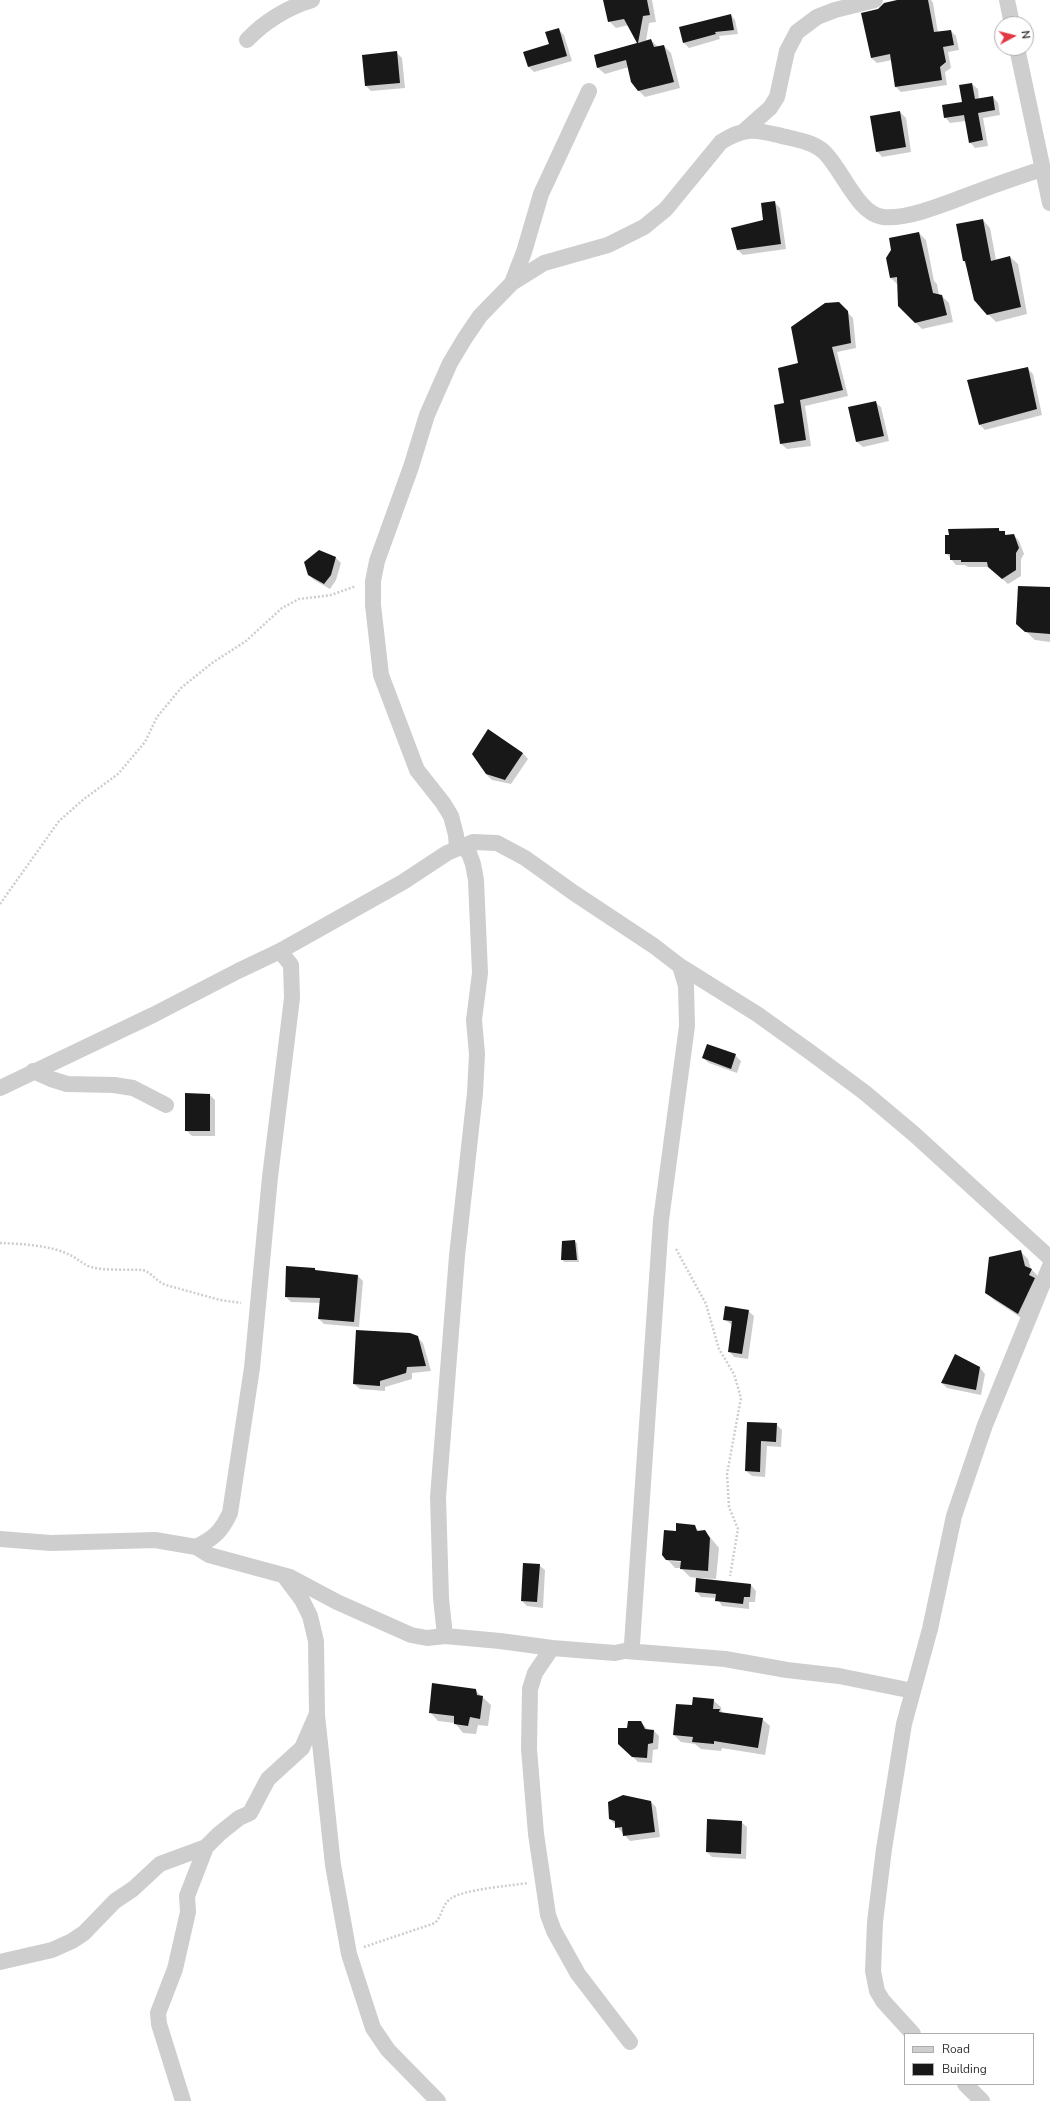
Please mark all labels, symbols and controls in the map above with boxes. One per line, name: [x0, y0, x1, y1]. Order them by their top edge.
north arrow: [994, 16, 1034, 56]
text: N: [1017, 30, 1033, 40]
legend: [904, 2033, 1034, 2085]
text: Road: [942, 2041, 970, 2057]
text: Building: [942, 2061, 987, 2077]

